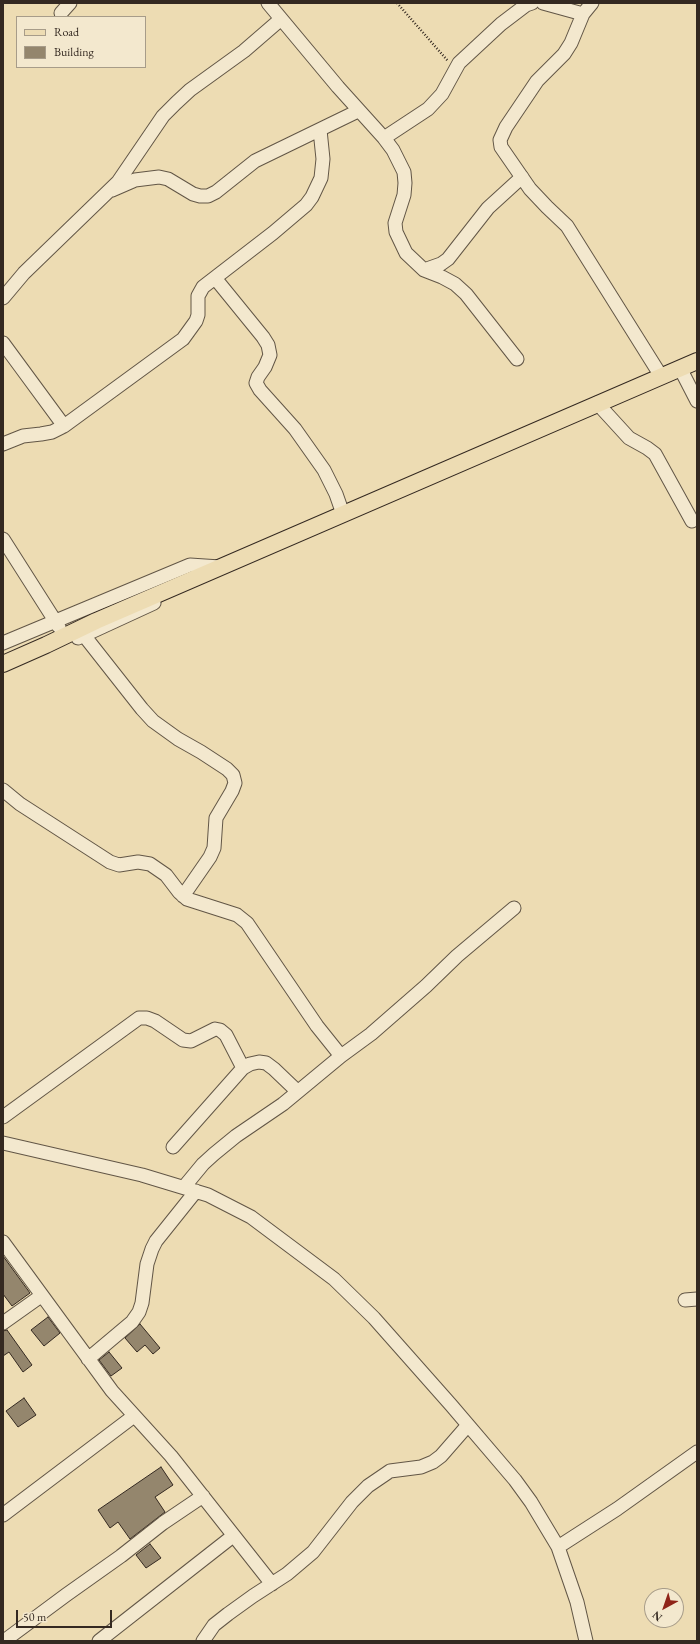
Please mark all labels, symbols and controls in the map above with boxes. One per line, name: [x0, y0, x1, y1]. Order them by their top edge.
legend: [16, 16, 146, 68]
text: Road: [54, 24, 79, 40]
text: Building: [54, 44, 94, 60]
north arrow: [644, 1588, 684, 1628]
scale bar: [18, 1602, 114, 1628]
text: N: [649, 1608, 665, 1625]
text: 50 m: [23, 1609, 46, 1625]

